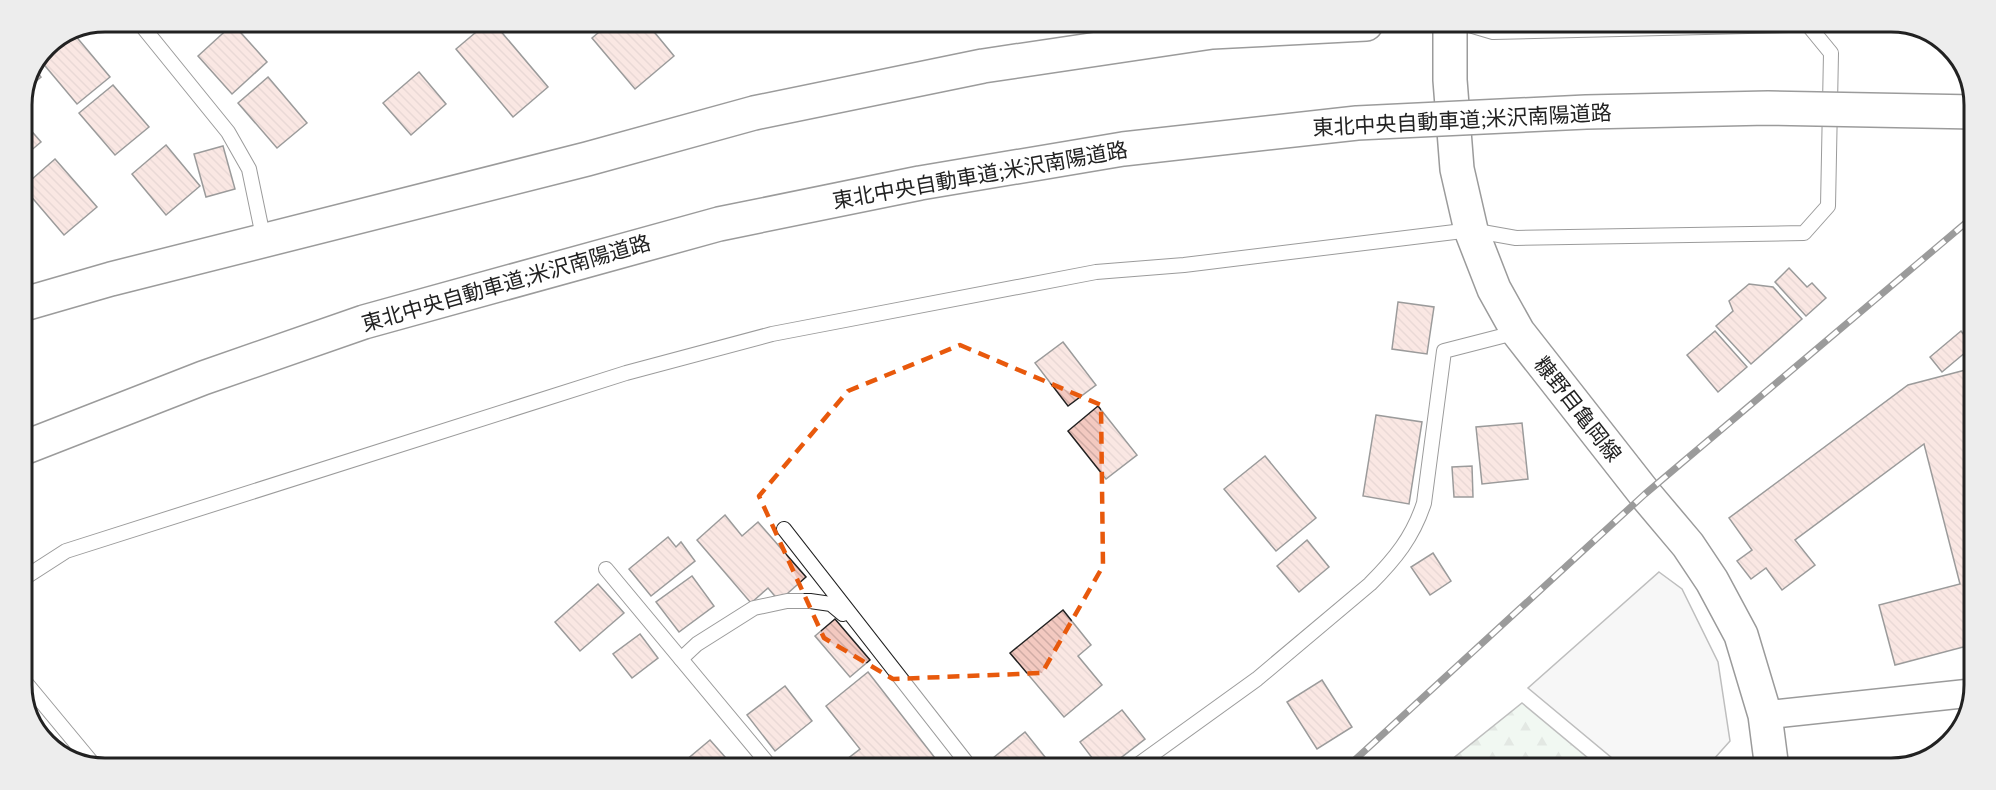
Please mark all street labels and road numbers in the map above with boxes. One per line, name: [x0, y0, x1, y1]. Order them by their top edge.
street label: 東北中央自動車道;米沢南陽道路: [1312, 99, 1612, 141]
street label: 東北中央自動車道;米沢南陽道路: [830, 136, 1130, 214]
street label: 東北中央自動車道;米沢南陽道路: [358, 229, 654, 337]
street label: 糠野目亀岡線: [1529, 351, 1627, 467]

